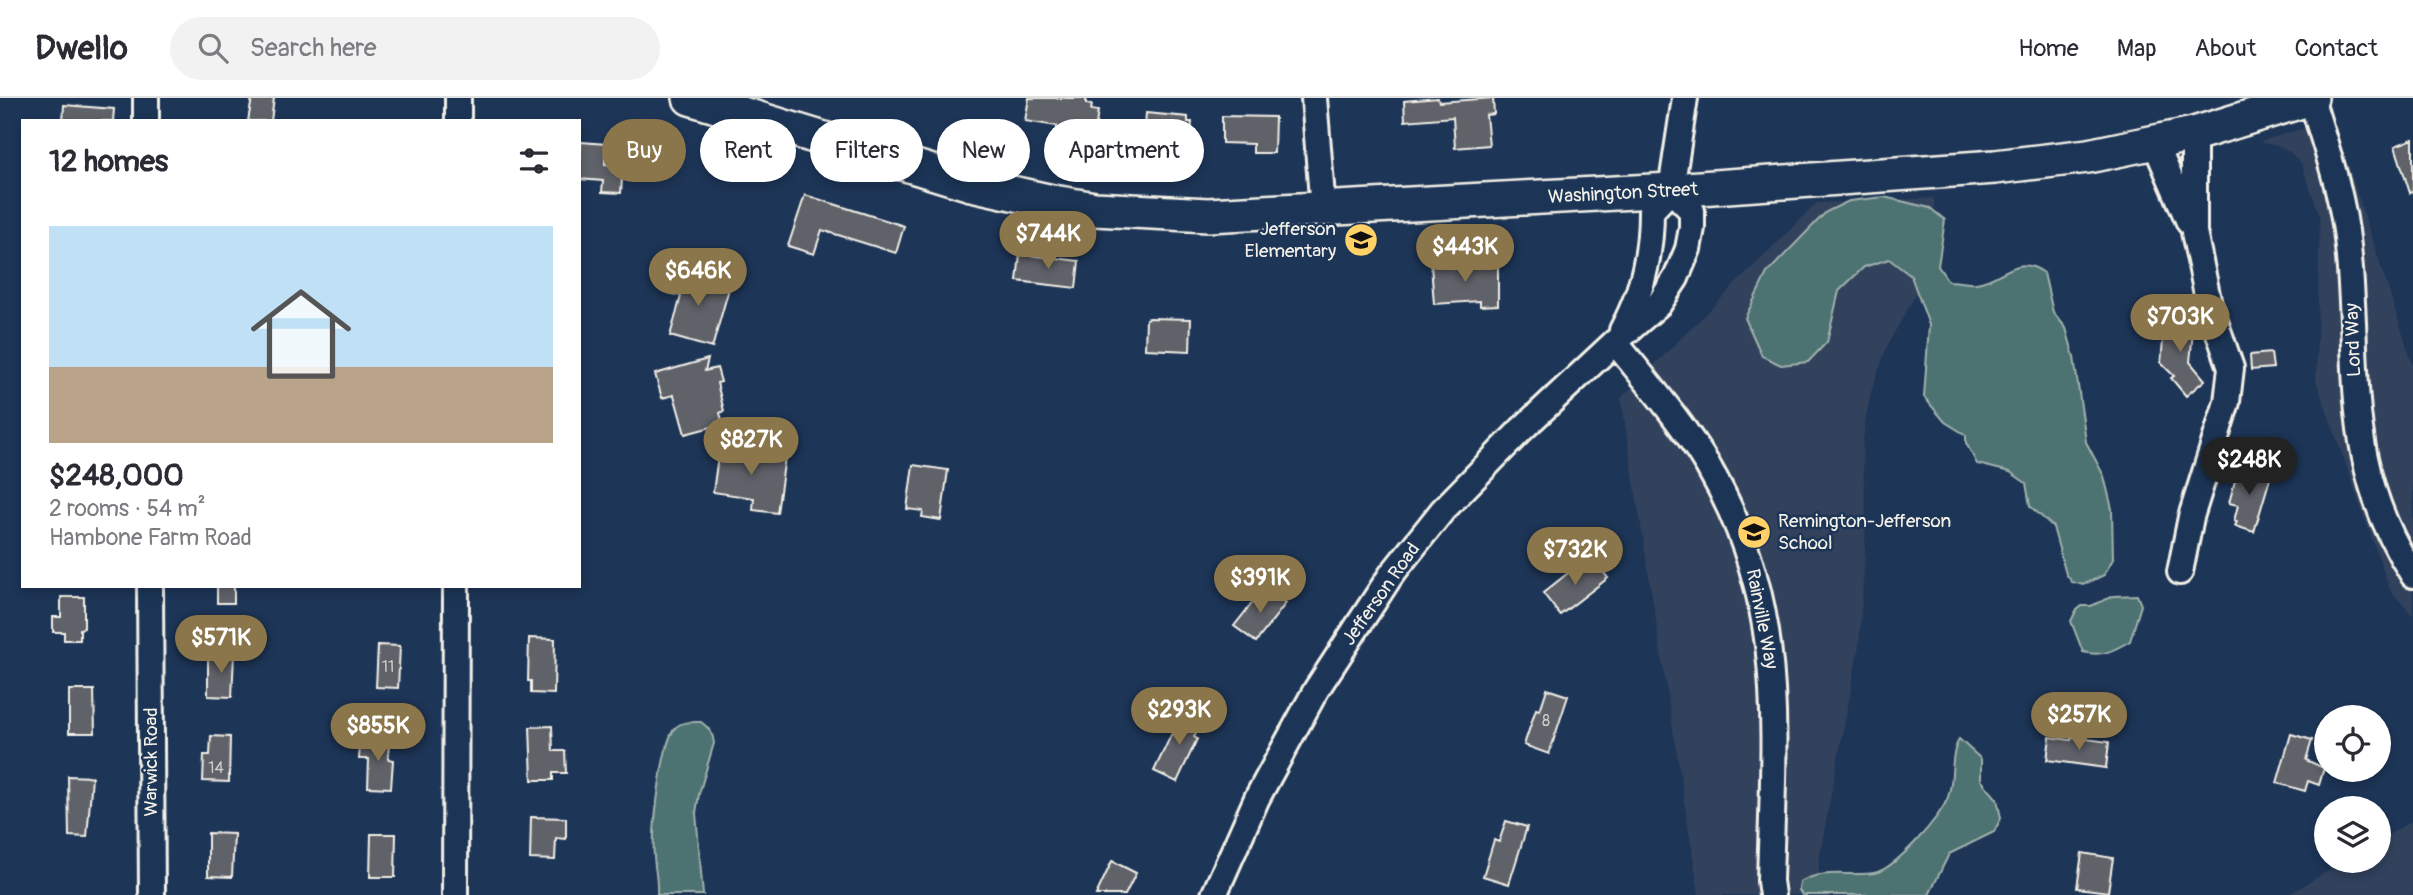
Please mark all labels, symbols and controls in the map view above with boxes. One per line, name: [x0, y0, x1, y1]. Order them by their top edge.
search box: [170, 17, 660, 80]
text: Dwello: [35, 28, 128, 69]
icon: search: [194, 29, 232, 67]
text: Search here: [250, 32, 377, 64]
text: Home: [2018, 34, 2079, 63]
text: Map: [2117, 34, 2157, 63]
text: About: [2195, 34, 2257, 63]
text: Contact: [2295, 34, 2378, 63]
chip: Buy: [602, 119, 686, 182]
chip: Rent: [700, 119, 796, 182]
chip: Filters: [810, 119, 923, 182]
chip: New: [937, 119, 1030, 182]
chip: Apartment: [1044, 119, 1204, 182]
icon: filters: [515, 142, 553, 180]
text: 12 homes: [49, 143, 168, 180]
street label: Washington Street: [1547, 177, 1699, 209]
pin: $744K: [999, 212, 1097, 271]
place label: Jefferson Elementary: [1245, 217, 1336, 263]
text: $744K: [1015, 219, 1081, 248]
school or university icon: Jefferson Elementary: [1342, 221, 1380, 259]
pin: $443K: [1416, 225, 1514, 284]
text: $443K: [1432, 232, 1498, 261]
pin: $646K: [649, 248, 747, 308]
text: $646K: [665, 256, 731, 285]
icon: home: [238, 271, 364, 397]
pin: $703K: [2131, 294, 2229, 354]
text: $703K: [2146, 302, 2214, 331]
street label: Lord Way: [2340, 303, 2366, 377]
pin: $827K: [702, 418, 800, 477]
text: $827K: [720, 425, 782, 454]
pin: $248K: [2200, 438, 2298, 497]
text: $248K: [2217, 445, 2281, 474]
text: $248,000: [49, 457, 184, 494]
text: 2 rooms · 54 m²: [49, 494, 206, 523]
place label: Remington-Jefferson School: [1778, 509, 1951, 555]
school or university icon: Remington-Jefferson School: [1735, 513, 1773, 551]
text: Hambone Farm Road: [49, 523, 252, 552]
pin: $732K: [1526, 528, 1624, 587]
text: $732K: [1543, 535, 1607, 564]
street label: Jefferson Road: [1337, 538, 1425, 650]
pin: $391K: [1211, 556, 1309, 615]
text: $391K: [1230, 563, 1290, 592]
street label: Rainville Way: [1741, 567, 1783, 671]
pin: $571K: [172, 616, 270, 675]
text: $571K: [191, 623, 251, 652]
house number: 11: [382, 657, 394, 677]
pin: $293K: [1130, 688, 1228, 747]
pin: $257K: [2030, 692, 2128, 752]
text: $293K: [1147, 695, 1211, 724]
text: $257K: [2047, 700, 2111, 729]
pin: $855K: [329, 704, 427, 763]
map controls: [2314, 705, 2391, 873]
button: locate: [2314, 705, 2391, 782]
street label: Warwick Road: [139, 707, 163, 817]
text: $855K: [347, 711, 409, 740]
house number: 8: [1542, 711, 1550, 731]
house number: 14: [208, 758, 224, 778]
button: layers: [2314, 796, 2391, 873]

